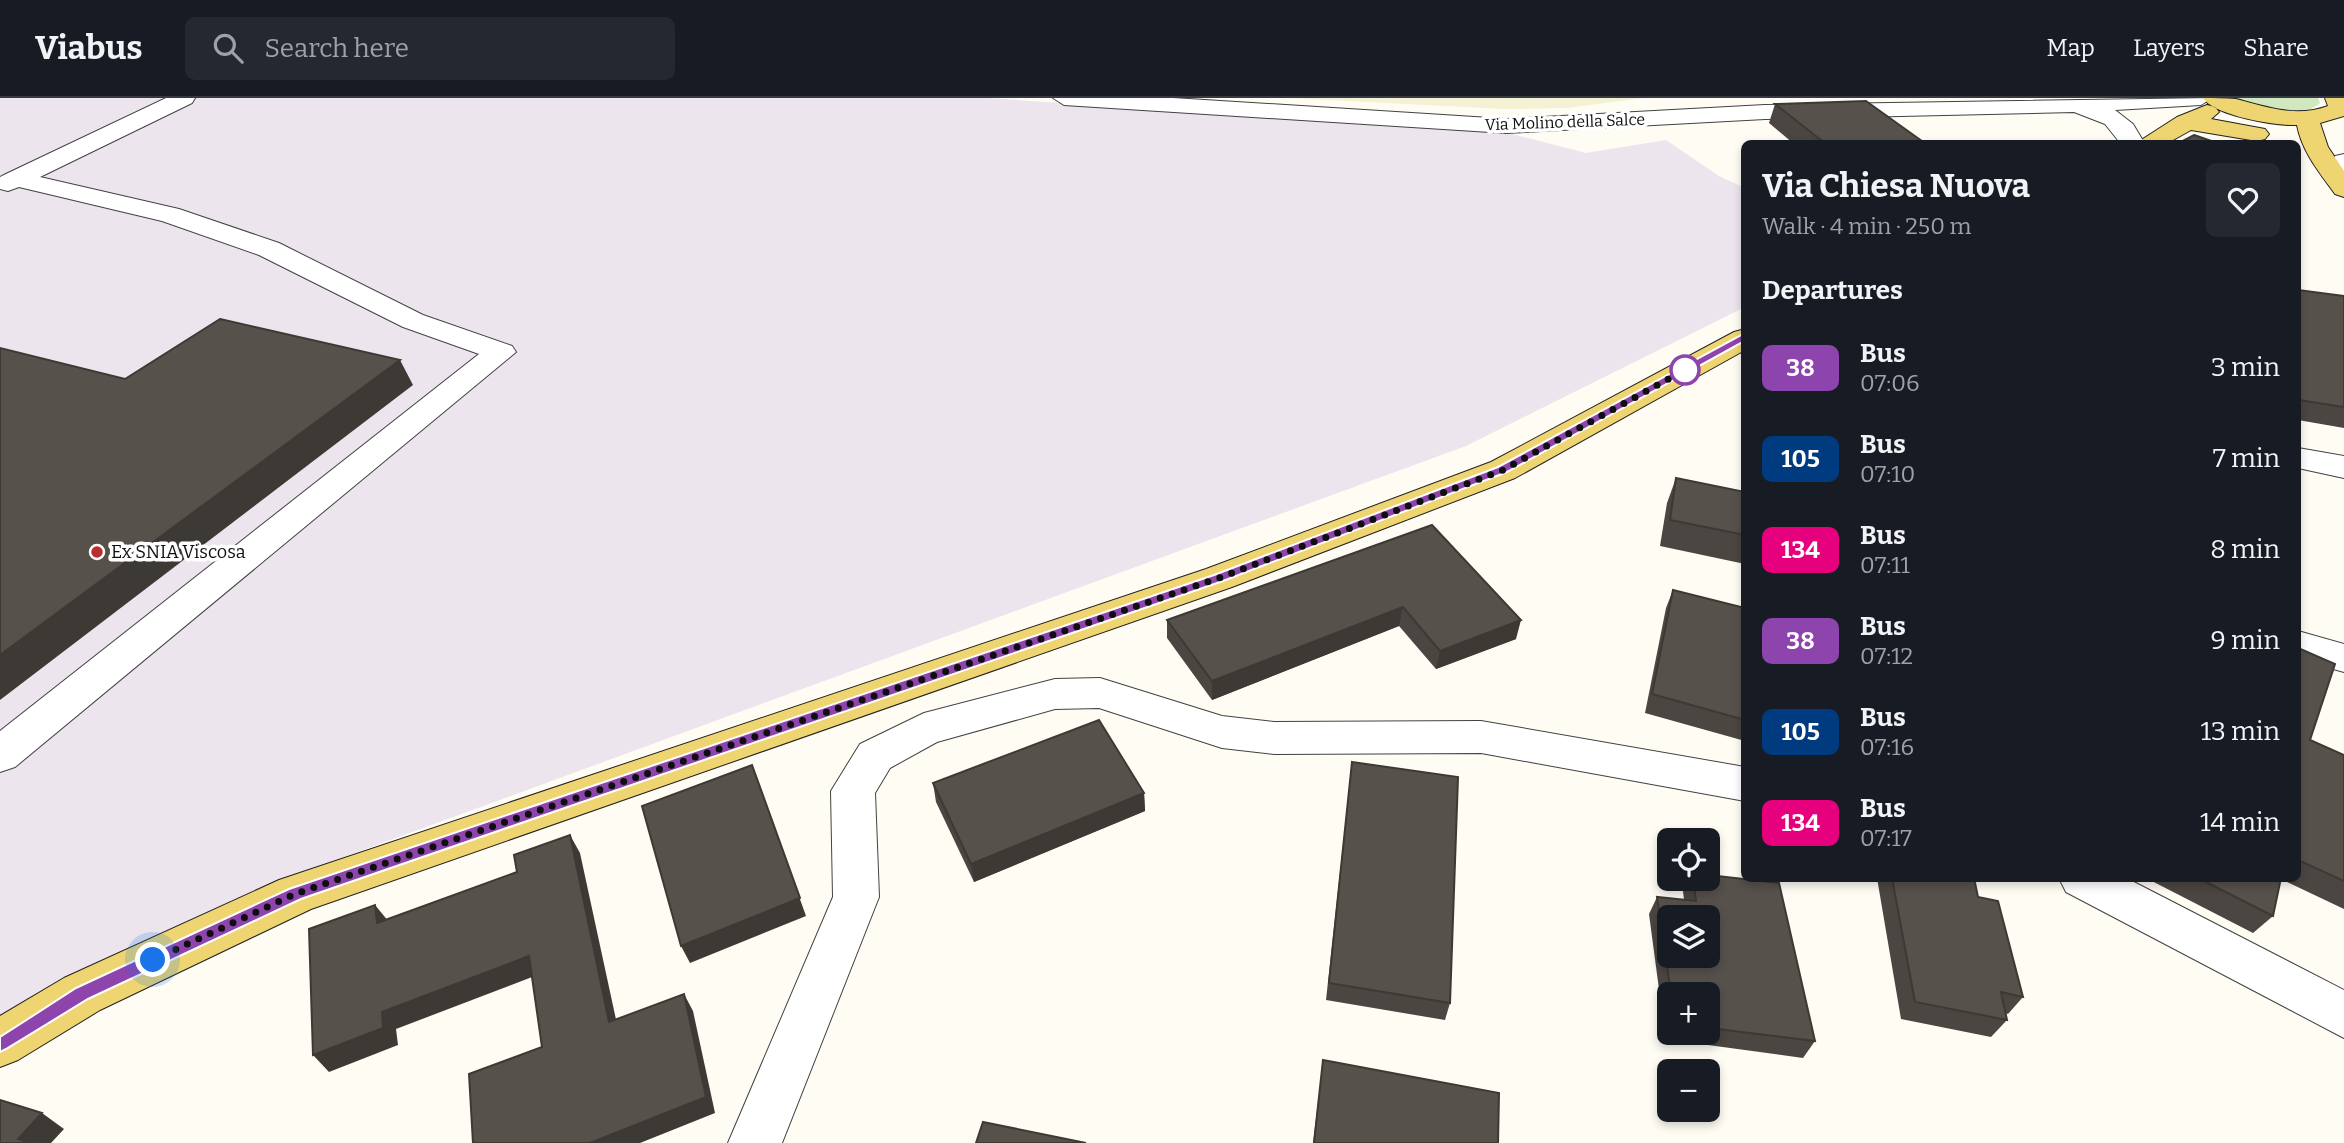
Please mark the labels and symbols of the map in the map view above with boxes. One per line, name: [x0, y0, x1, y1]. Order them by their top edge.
street label: Via Molino della Salce: [1485, 110, 1645, 134]
unlabelled marker: [1670, 355, 1700, 385]
place label: Ex SNIA Viscosa: [111, 541, 246, 563]
marker: Ex SNIA Viscosa: [89, 544, 105, 560]
your location: [135, 942, 170, 977]

